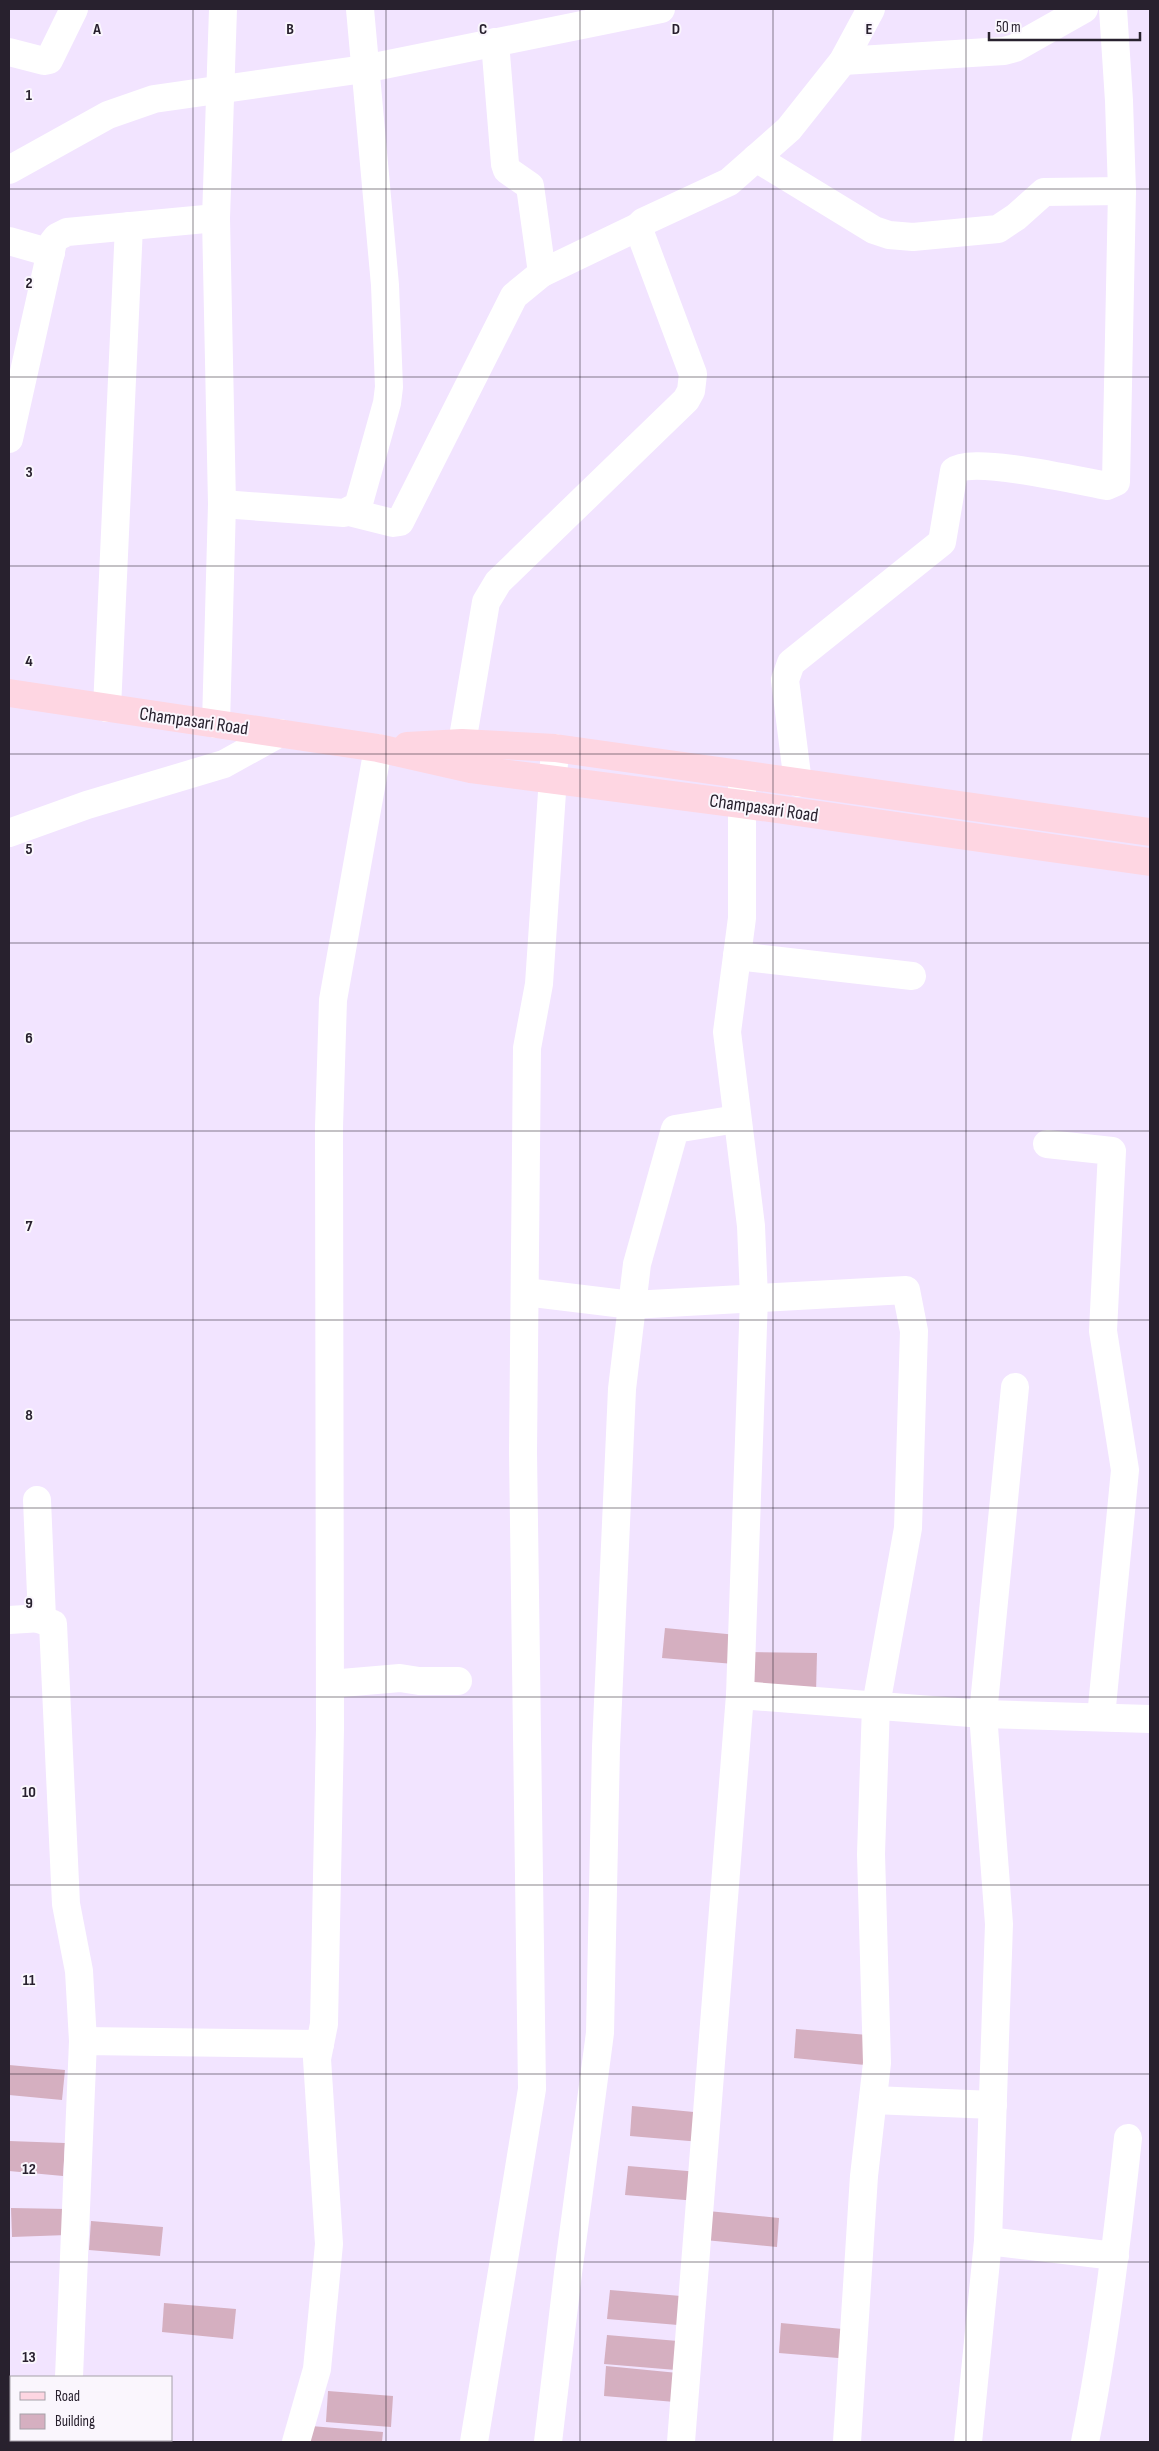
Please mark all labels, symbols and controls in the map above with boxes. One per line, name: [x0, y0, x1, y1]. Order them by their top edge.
scale bar: [989, 10, 1140, 42]
text: 50 m: [996, 18, 1021, 37]
text: A: [92, 20, 101, 39]
text: B: [286, 20, 294, 39]
text: C: [479, 20, 487, 39]
text: D: [672, 20, 680, 39]
text: E: [866, 20, 873, 39]
text: 1: [26, 86, 33, 105]
text: 2: [25, 274, 33, 293]
text: 3: [25, 463, 33, 482]
text: 4: [25, 652, 33, 671]
street label: Champasari Road: [138, 702, 250, 741]
street label: Champasari Road: [708, 789, 820, 828]
text: 5: [25, 840, 33, 859]
text: 6: [25, 1029, 33, 1048]
text: 7: [26, 1217, 33, 1236]
text: 8: [25, 1406, 33, 1425]
text: 9: [25, 1594, 33, 1613]
text: 10: [22, 1783, 36, 1802]
text: 11: [23, 1971, 36, 1990]
text: 12: [22, 2160, 36, 2179]
text: 13: [22, 2348, 36, 2367]
legend: [10, 2376, 172, 2441]
text: Road: [55, 2387, 80, 2406]
text: Building: [55, 2412, 95, 2431]

